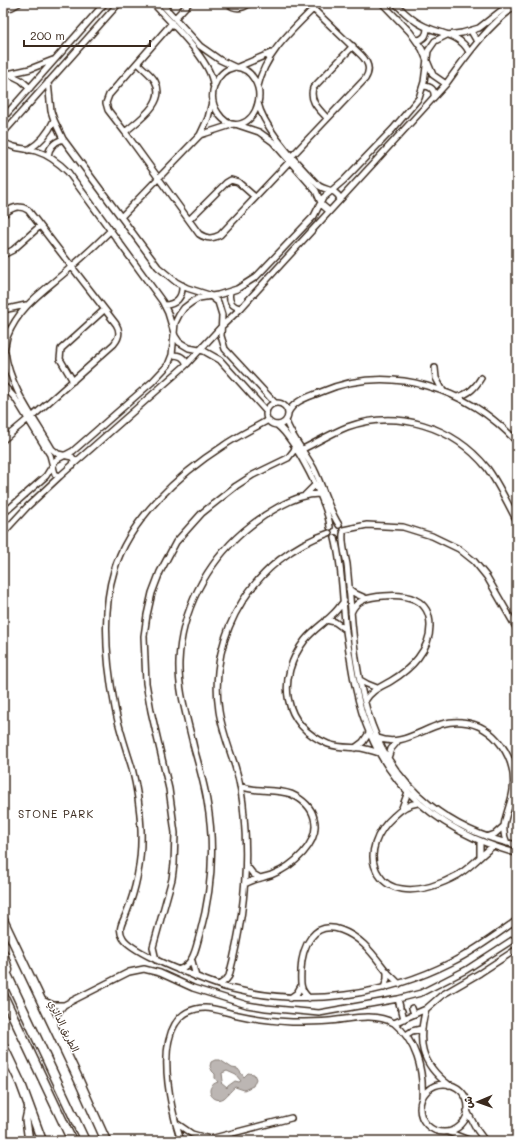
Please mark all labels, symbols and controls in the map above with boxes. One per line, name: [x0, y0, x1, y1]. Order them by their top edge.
scale bar: [24, 22, 150, 48]
text: 200 m: [30, 27, 65, 43]
district label: STONE PARK: [18, 806, 94, 821]
street label: الطريق الدائري: [44, 998, 83, 1055]
north arrow: [458, 1082, 498, 1122]
text: ش: [460, 1096, 475, 1109]

